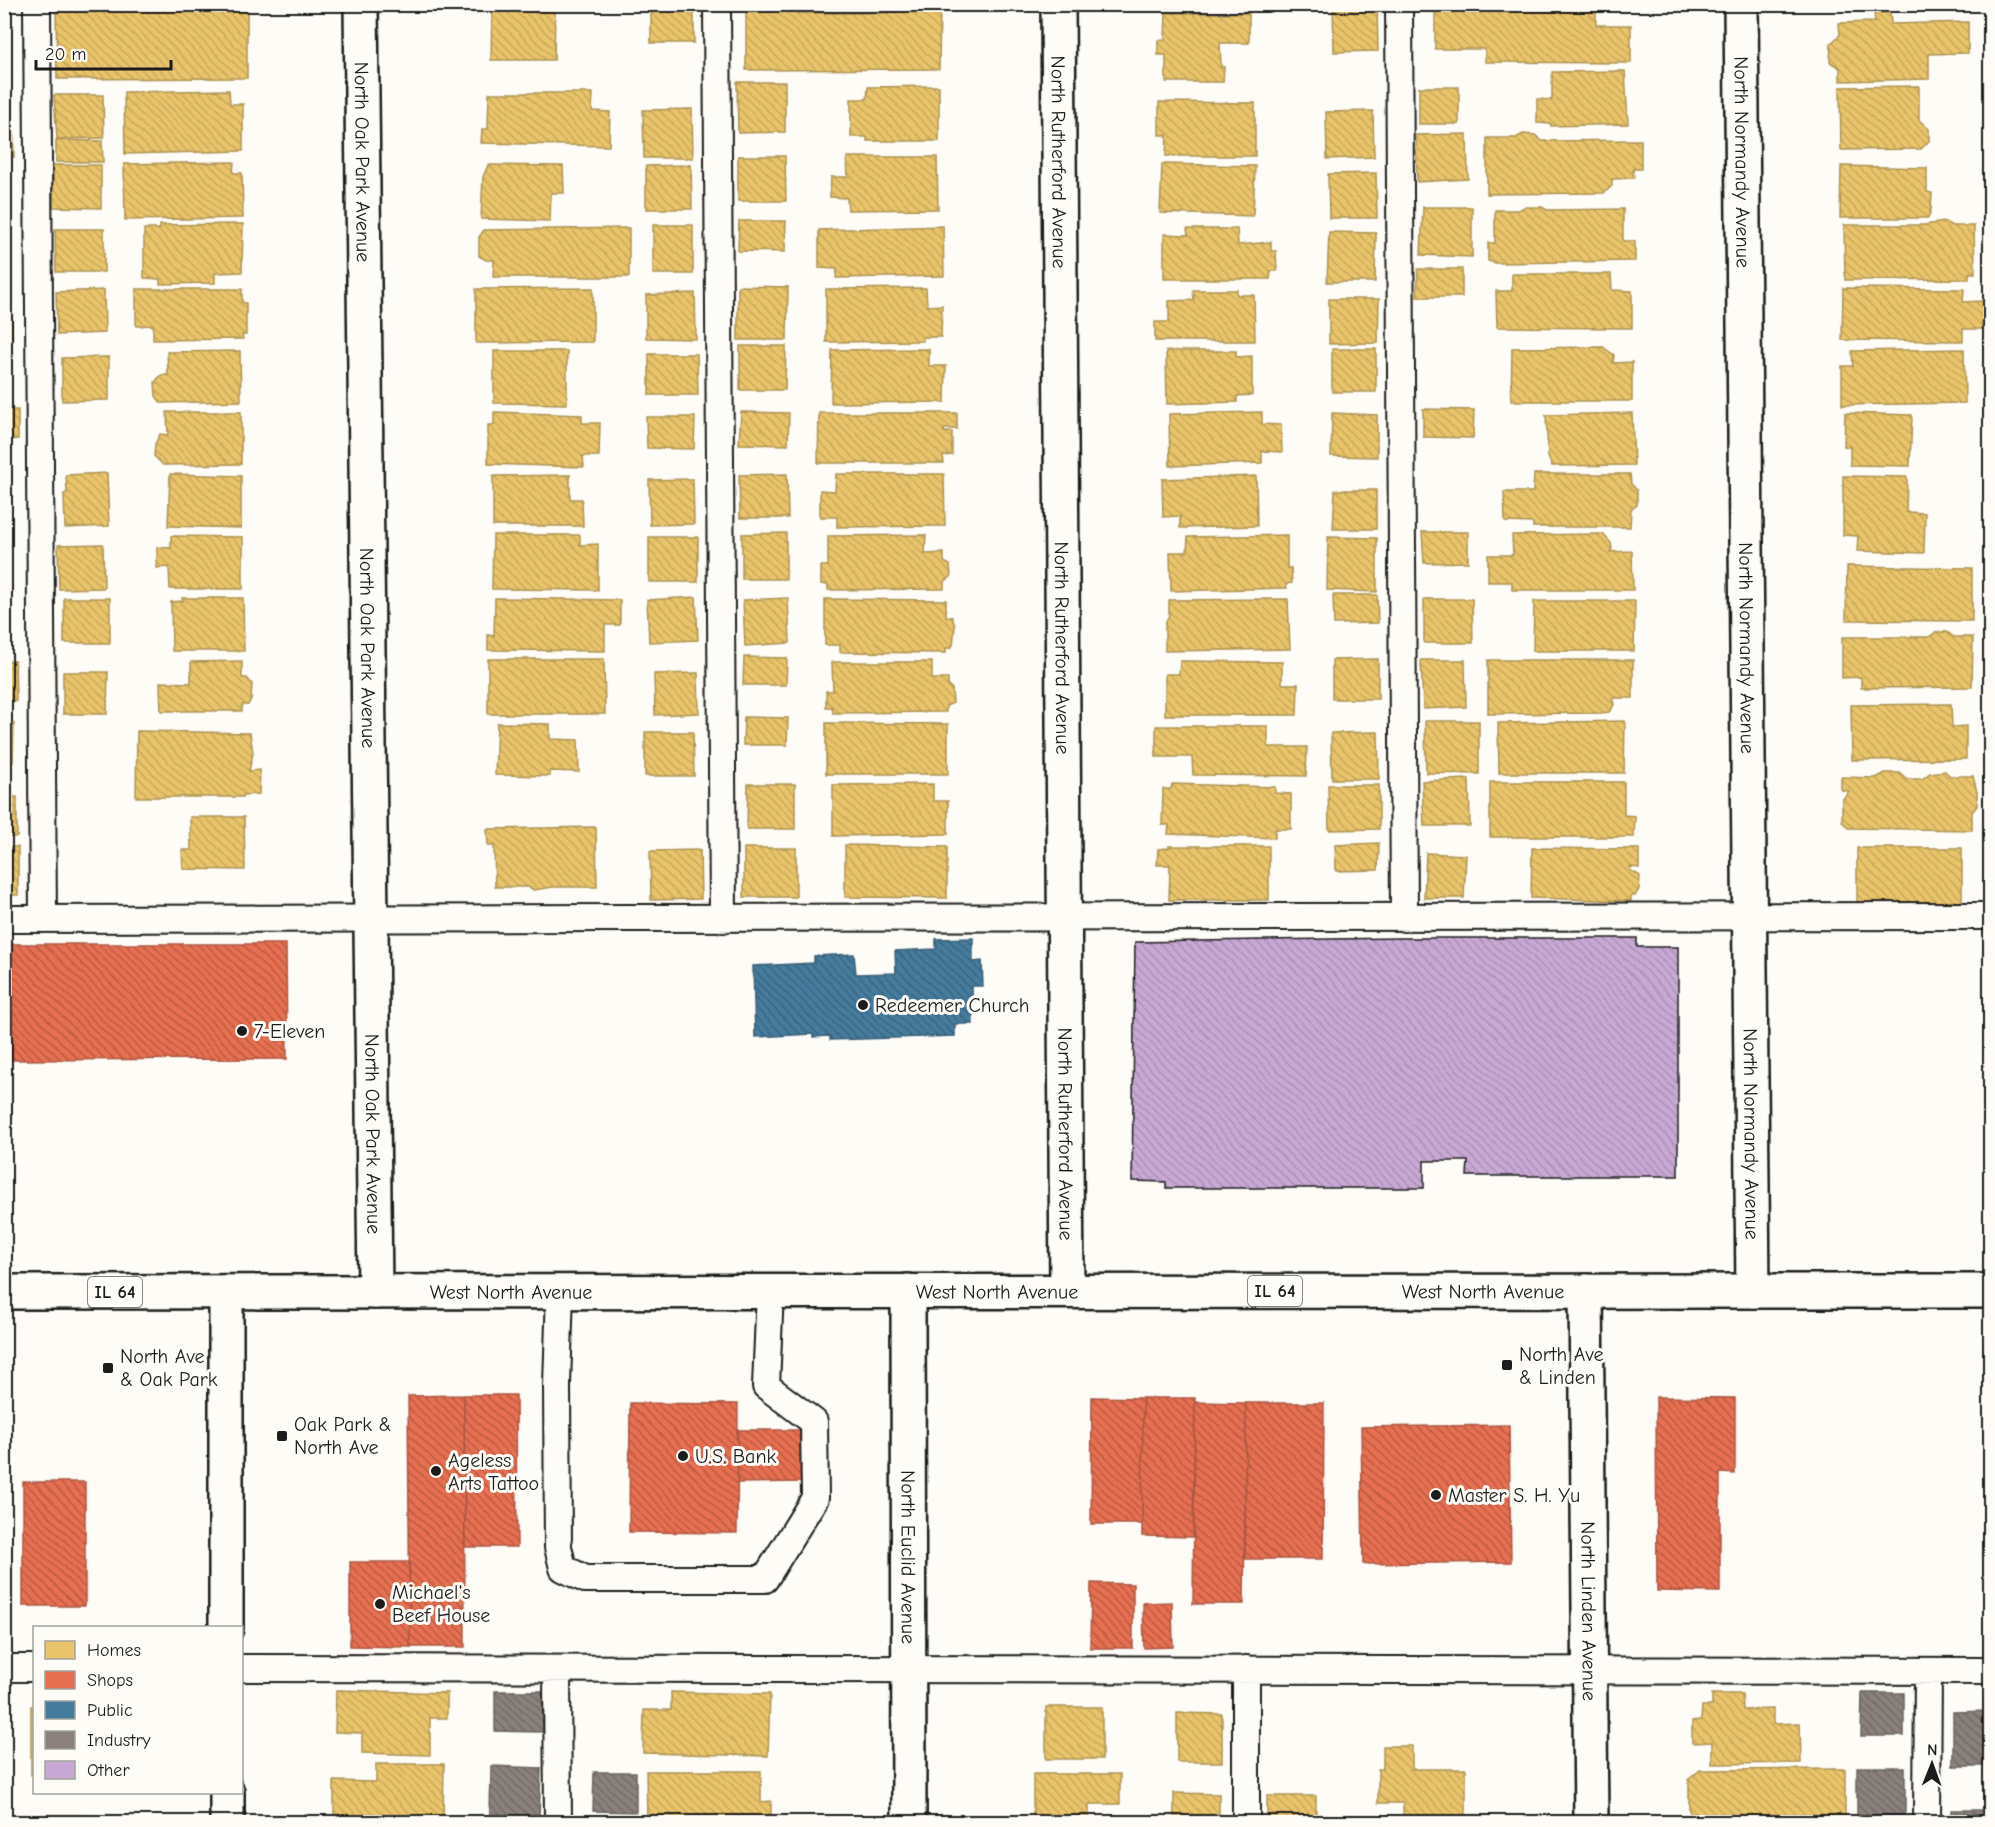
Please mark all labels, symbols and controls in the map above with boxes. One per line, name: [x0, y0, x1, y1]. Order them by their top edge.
scale bar: [36, 33, 171, 71]
text: 20 m: [45, 44, 86, 65]
street label: North Rutherford Avenue: [1047, 55, 1071, 269]
street label: North Normandy Avenue: [1730, 56, 1755, 268]
street label: North Oak Park Avenue: [350, 62, 375, 262]
street label: North Rutherford Avenue: [1050, 541, 1075, 755]
street label: North Normandy Avenue: [1735, 542, 1759, 754]
street label: North Oak Park Avenue: [355, 548, 381, 748]
place label: Redeemer Church: [875, 994, 1029, 1017]
marker: Redeemer Church: [856, 998, 870, 1012]
place label: 7-Eleven: [254, 1020, 325, 1043]
marker: 7-Eleven: [235, 1024, 249, 1038]
street label: North Rutherford Avenue: [1054, 1027, 1078, 1241]
street label: North Normandy Avenue: [1739, 1028, 1764, 1240]
street label: North Oak Park Avenue: [361, 1034, 386, 1234]
road number: IL 64: [1248, 1276, 1302, 1306]
road number: IL 64: [88, 1277, 142, 1307]
street label: West North Avenue: [430, 1280, 592, 1303]
street label: West North Avenue: [916, 1280, 1078, 1303]
street label: West North Avenue: [1402, 1280, 1564, 1303]
place label: North Ave & Linden: [1519, 1343, 1603, 1389]
place label: North Ave & Oak Park: [120, 1345, 218, 1391]
marker: North Ave & Linden: [1500, 1358, 1514, 1372]
marker: North Ave & Oak Park: [101, 1361, 115, 1375]
place label: Oak Park & North Ave: [294, 1413, 391, 1459]
marker: Oak Park & North Ave: [275, 1429, 289, 1443]
place label: U.S. Bank: [695, 1445, 776, 1468]
place label: Ageless Arts Tattoo: [448, 1449, 539, 1495]
marker: U.S. Bank: [676, 1449, 690, 1463]
marker: Ageless Arts Tattoo: [429, 1464, 443, 1478]
street label: North Euclid Avenue: [897, 1470, 920, 1644]
place label: Master S. H. Yu: [1448, 1484, 1580, 1507]
marker: Master S. H. Yu: [1429, 1488, 1443, 1502]
street label: North Linden Avenue: [1577, 1521, 1601, 1701]
place label: Michael's Beef House: [392, 1581, 490, 1627]
marker: Michael's Beef House: [373, 1597, 387, 1611]
legend: [33, 1626, 243, 1794]
text: Homes: [87, 1640, 141, 1661]
text: Shops: [87, 1670, 133, 1691]
text: Public: [87, 1700, 133, 1721]
text: Industry: [87, 1730, 152, 1751]
north arrow: [1902, 1734, 1962, 1794]
text: N: [1927, 1741, 1938, 1759]
text: Other: [87, 1760, 130, 1781]

